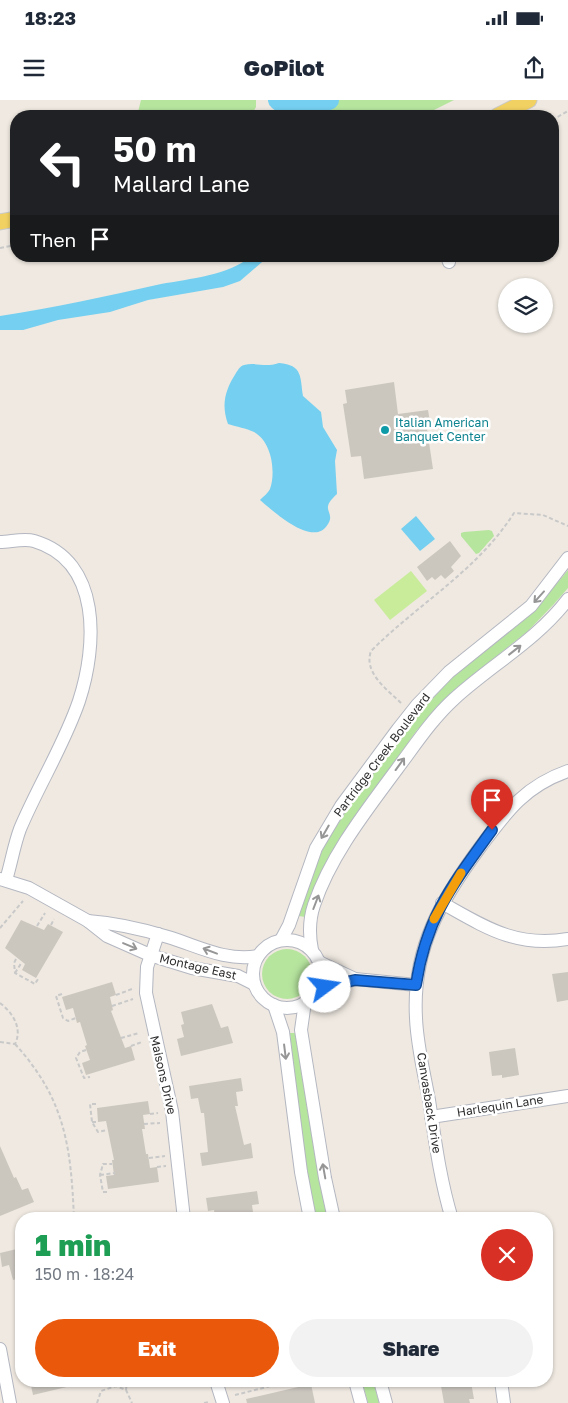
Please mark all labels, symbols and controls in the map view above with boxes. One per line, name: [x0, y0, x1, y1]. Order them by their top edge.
text: 18:23: [25, 6, 76, 29]
icon: menu: [20, 54, 48, 82]
text: GoPilot: [244, 54, 324, 81]
icon: share: [520, 54, 548, 82]
text: 50 m: [113, 128, 196, 170]
icon: left: [30, 130, 95, 195]
text: Mallard Lane: [113, 170, 250, 197]
icon: arrive: [86, 225, 114, 253]
text: Then: [30, 228, 76, 251]
map controls: [498, 278, 553, 333]
button: layers: [498, 278, 553, 333]
place label: Italian American Banquet Center: [395, 415, 489, 444]
marker: Italian American Banquet Center: [379, 424, 391, 436]
one-way arrow: [533, 590, 545, 603]
one-way arrow: [508, 645, 521, 656]
street label: Partridge Creek Boulevard: [330, 690, 433, 820]
one-way arrow: [395, 758, 405, 772]
pin: [471, 779, 513, 830]
icon: arrive: [478, 786, 506, 814]
one-way arrow: [320, 824, 330, 839]
one-way arrow: [312, 895, 321, 910]
one-way arrow: [122, 942, 137, 952]
one-way arrow: [203, 946, 219, 955]
street label: Montage East: [158, 950, 238, 983]
position arrow: [298, 960, 350, 1012]
street label: Maisons Drive: [147, 1034, 180, 1116]
one-way arrow: [280, 1044, 290, 1060]
street label: Canvasback Drive: [414, 1051, 445, 1154]
street label: Harlequin Lane: [455, 1091, 544, 1120]
one-way arrow: [319, 1163, 329, 1179]
text: 1 min: [35, 1227, 111, 1263]
button: close: [481, 1229, 533, 1281]
text: 150 m · 18:24: [35, 1264, 134, 1284]
button: Exit: [35, 1319, 279, 1377]
button: Share: [289, 1319, 533, 1377]

